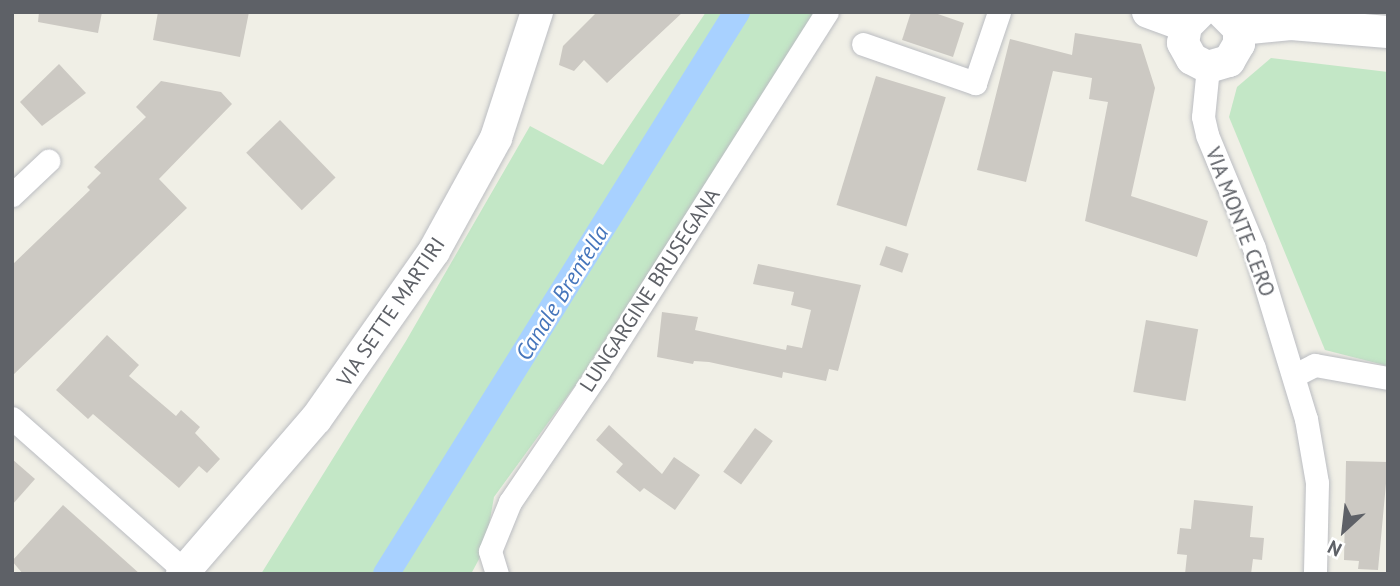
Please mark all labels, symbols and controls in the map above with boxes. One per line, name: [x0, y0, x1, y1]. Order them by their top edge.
street label: VIA MONTE CERO: [1200, 143, 1280, 301]
street label: LUNGARGINE BRUSEGANA: [575, 183, 725, 397]
water label: Canale Brentella: [510, 221, 614, 365]
street label: VIA SETTE MARTIRI: [332, 232, 450, 392]
north arrow: [1309, 495, 1379, 565]
text: N: [1323, 535, 1345, 562]

